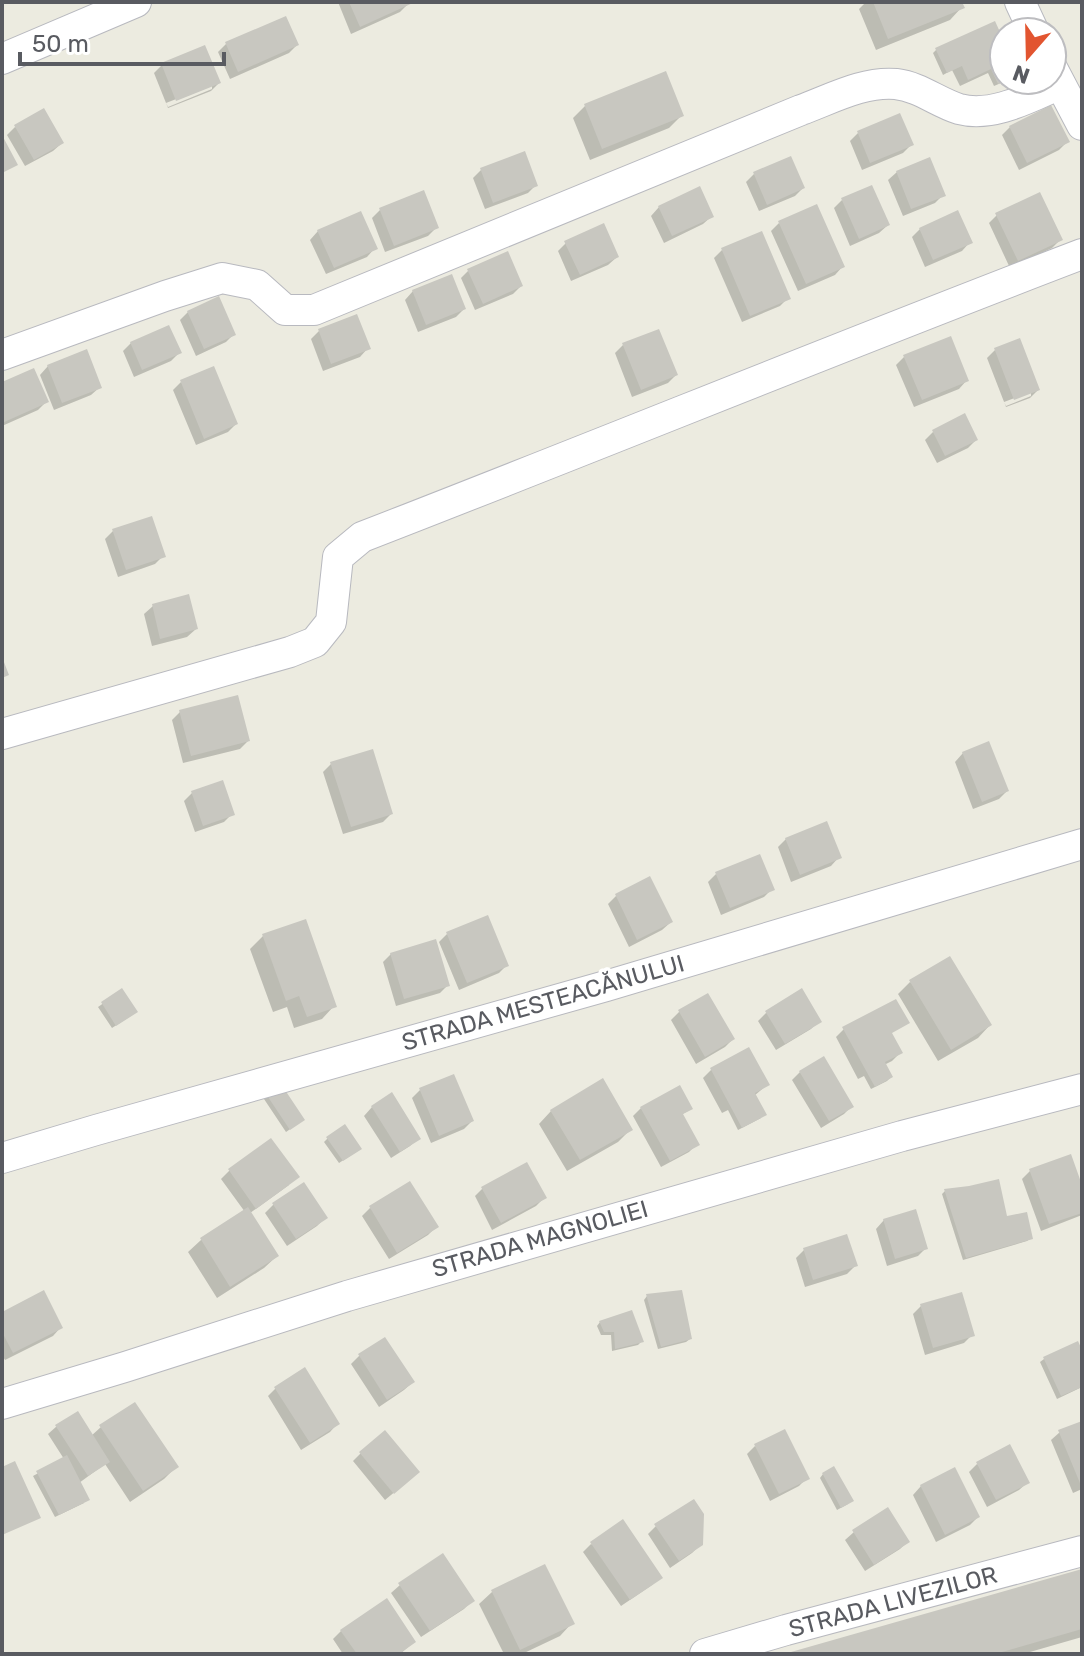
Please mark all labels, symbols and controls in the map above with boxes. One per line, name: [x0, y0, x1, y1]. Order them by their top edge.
scale bar: [20, 16, 224, 66]
north arrow: [988, 16, 1068, 96]
text: 50 m: [32, 30, 89, 58]
text: N: [1009, 59, 1033, 90]
street label: STRADA MESTEACĂNULUI: [399, 949, 687, 1057]
street label: STRADA MAGNOLIEI: [429, 1195, 651, 1283]
street label: STRADA LIVEZILOR: [786, 1561, 1000, 1643]

